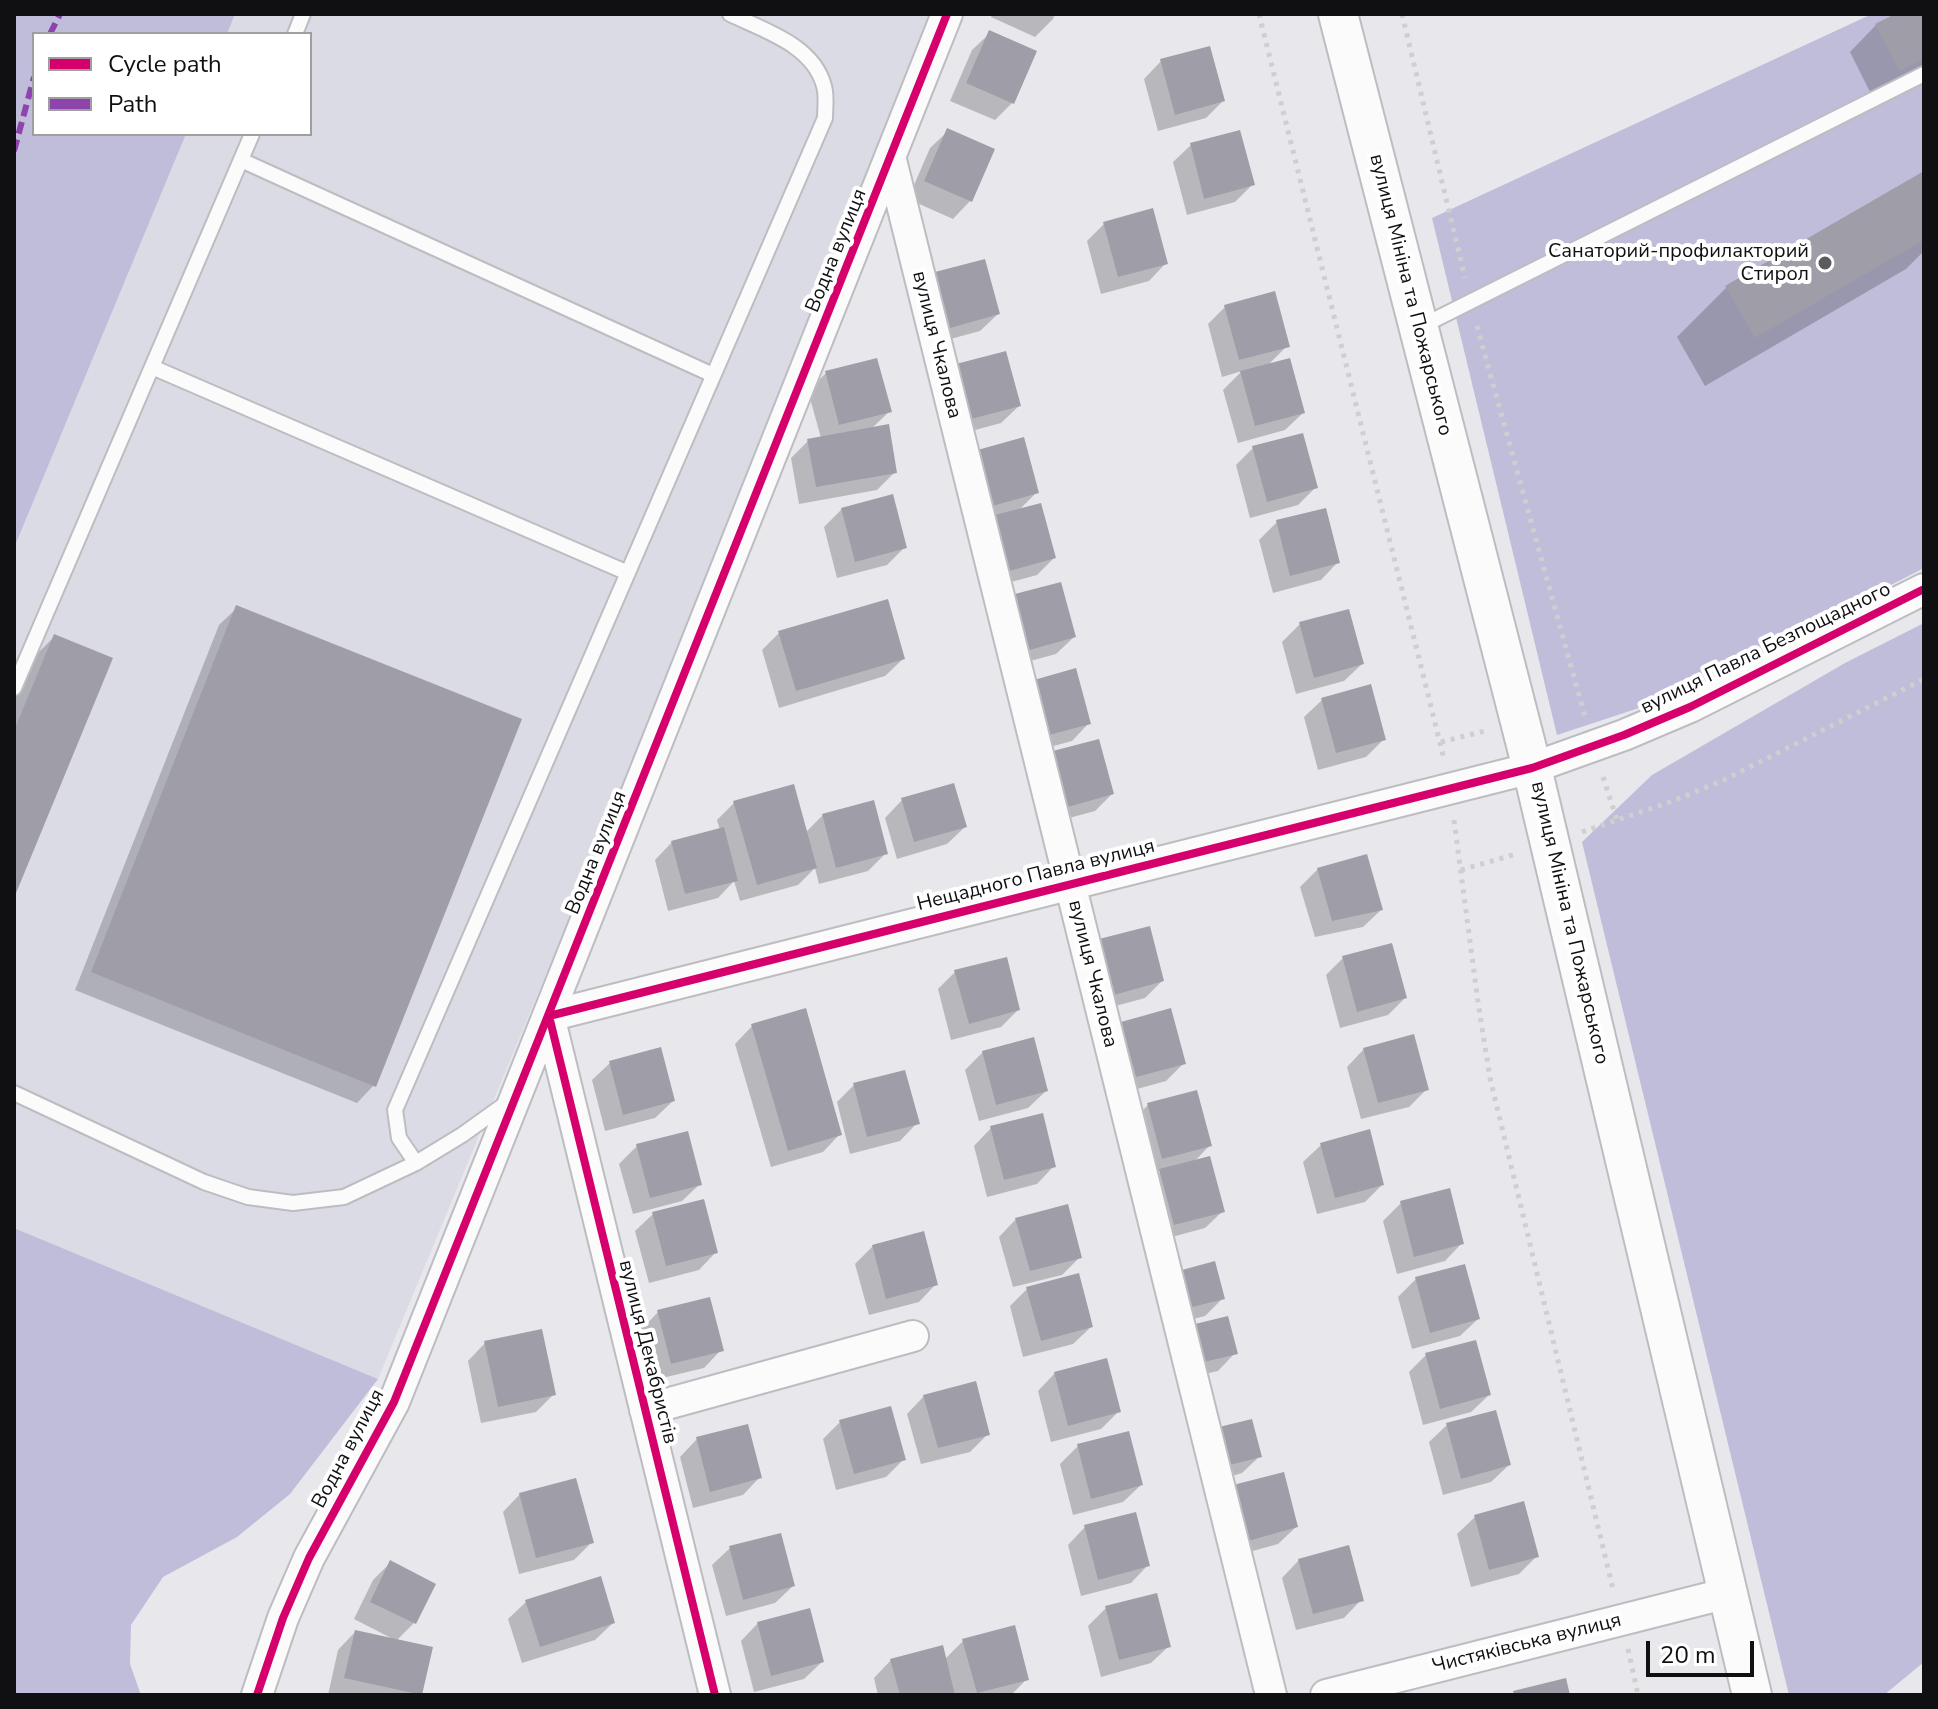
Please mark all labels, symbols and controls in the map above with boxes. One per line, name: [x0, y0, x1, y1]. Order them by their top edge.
legend: [32, 32, 312, 136]
text: Cycle path: [108, 48, 222, 80]
text: Path: [108, 88, 157, 120]
street label: вулиця Мініна та Пожарського: [1363, 152, 1457, 438]
street label: Водна вулиця: [801, 186, 873, 316]
place label: Санаторий-профилакторий Стирол: [1548, 240, 1809, 287]
marker: Санаторий-профилакторий Стирол: [1816, 254, 1834, 272]
street label: вулиця Чкалова: [906, 269, 966, 421]
street label: вулиця Павла Безпощадного: [1637, 578, 1895, 720]
street label: вулиця Мініна та Пожарського: [1525, 779, 1613, 1067]
street label: Водна вулиця: [561, 788, 633, 918]
street label: Нещадного Павла вулиця: [915, 835, 1157, 917]
street label: вулиця Чкалова: [1062, 898, 1122, 1050]
street label: вулиця Декабристів: [613, 1258, 681, 1446]
street label: Водна вулиця: [308, 1386, 390, 1512]
street label: Чистяківська вулиця: [1430, 1609, 1624, 1679]
scale bar: [1650, 1625, 1758, 1675]
text: 20 m: [1660, 1639, 1716, 1671]

